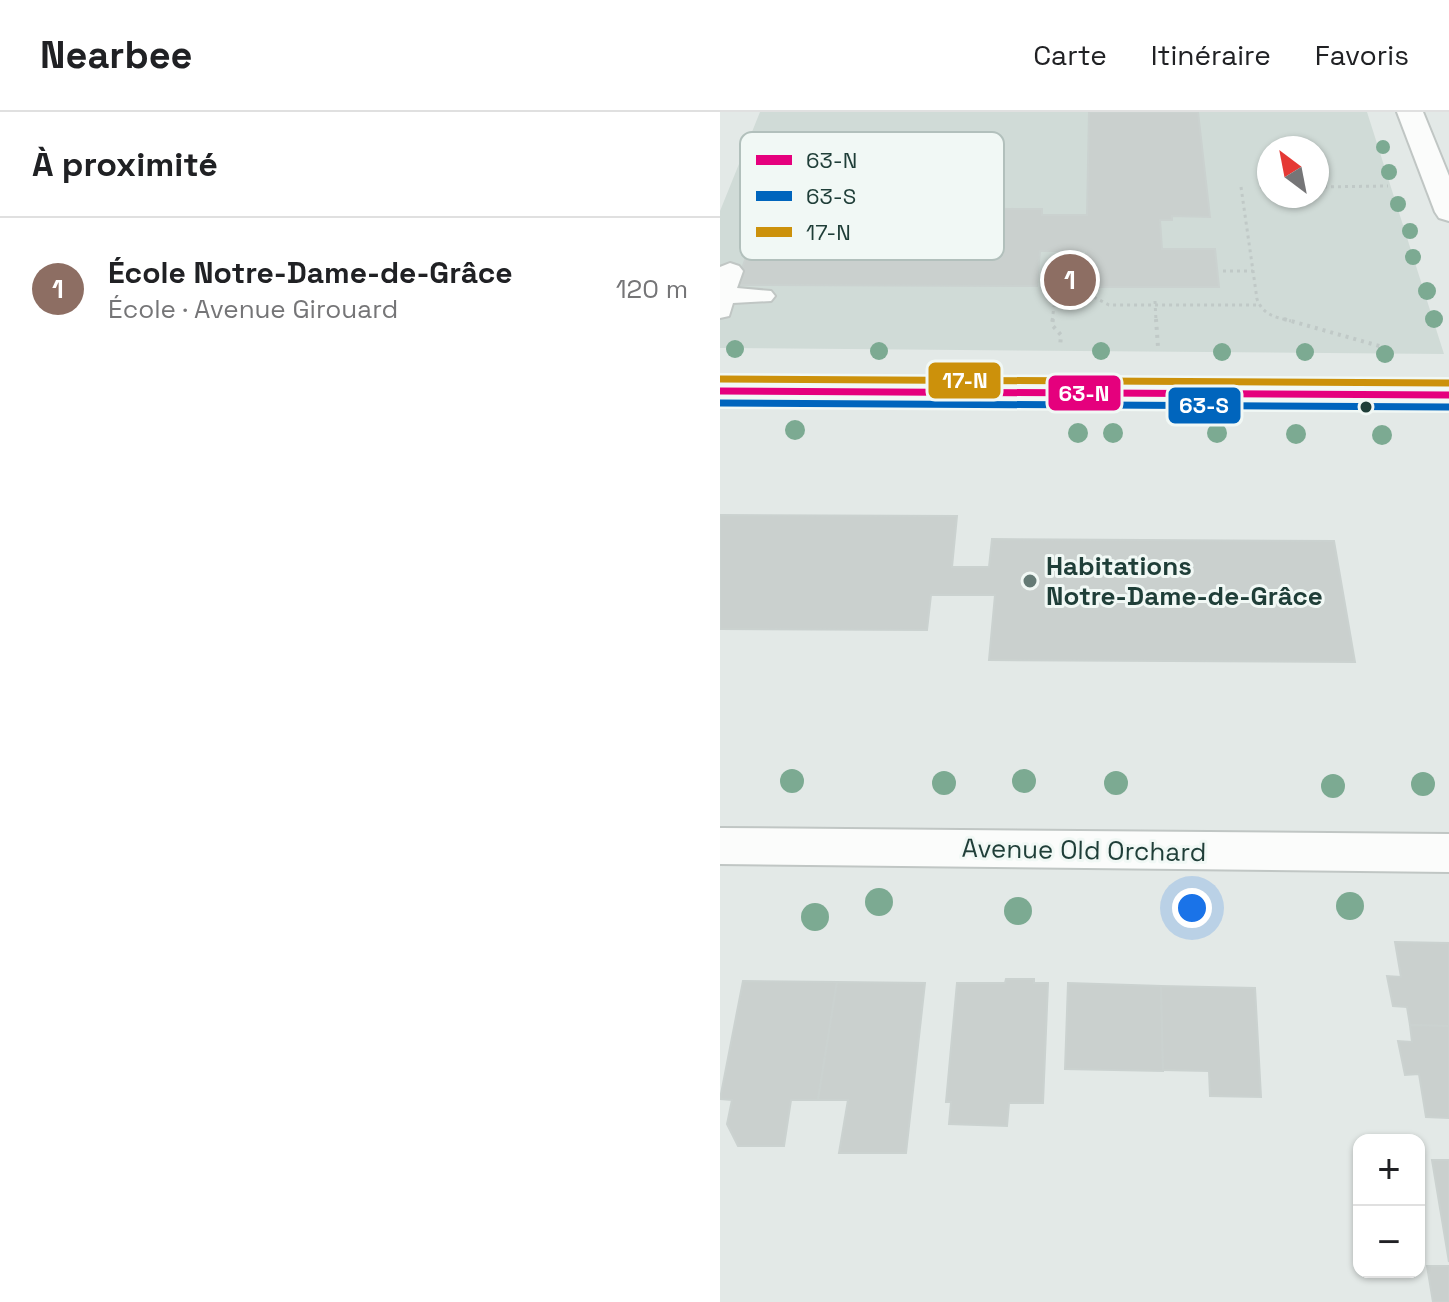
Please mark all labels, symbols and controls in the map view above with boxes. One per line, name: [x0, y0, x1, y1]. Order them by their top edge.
text: Nearbee: [40, 31, 193, 79]
text: Carte: [1033, 37, 1107, 73]
text: Itinéraire: [1151, 37, 1271, 73]
text: Favoris: [1315, 37, 1409, 73]
legend: [740, 132, 1004, 260]
north arrow: [1257, 136, 1329, 208]
text: À proximité: [32, 143, 218, 186]
text: 63-N: [806, 146, 857, 174]
text: 63-S: [806, 182, 856, 210]
text: 17-N: [806, 218, 851, 246]
pin: 1: [1044, 250, 1096, 310]
text: École Notre-Dame-de-Grâce: [108, 253, 513, 292]
text: 1: [52, 272, 64, 306]
text: 120 m: [616, 272, 688, 306]
text: École · Avenue Girouard: [108, 292, 398, 326]
line badge: 17-N: [927, 361, 1002, 400]
text: 17-N: [942, 366, 988, 394]
line badge: 63-N: [1047, 374, 1122, 412]
text: 63-N: [1058, 379, 1110, 407]
line badge: 63-S: [1167, 386, 1242, 425]
text: 63-S: [1179, 391, 1229, 419]
unlabelled marker: [1358, 399, 1374, 415]
place label: Habitations Notre-Dame-de-Grâce: [1046, 549, 1323, 613]
marker: Habitations Notre-Dame-de-Grâce: [1021, 572, 1039, 590]
street label: Avenue Old Orchard: [961, 831, 1207, 869]
your location: [1172, 888, 1212, 928]
map controls: [1353, 1134, 1425, 1278]
button: +: [1353, 1134, 1425, 1206]
button: −: [1353, 1206, 1425, 1278]

